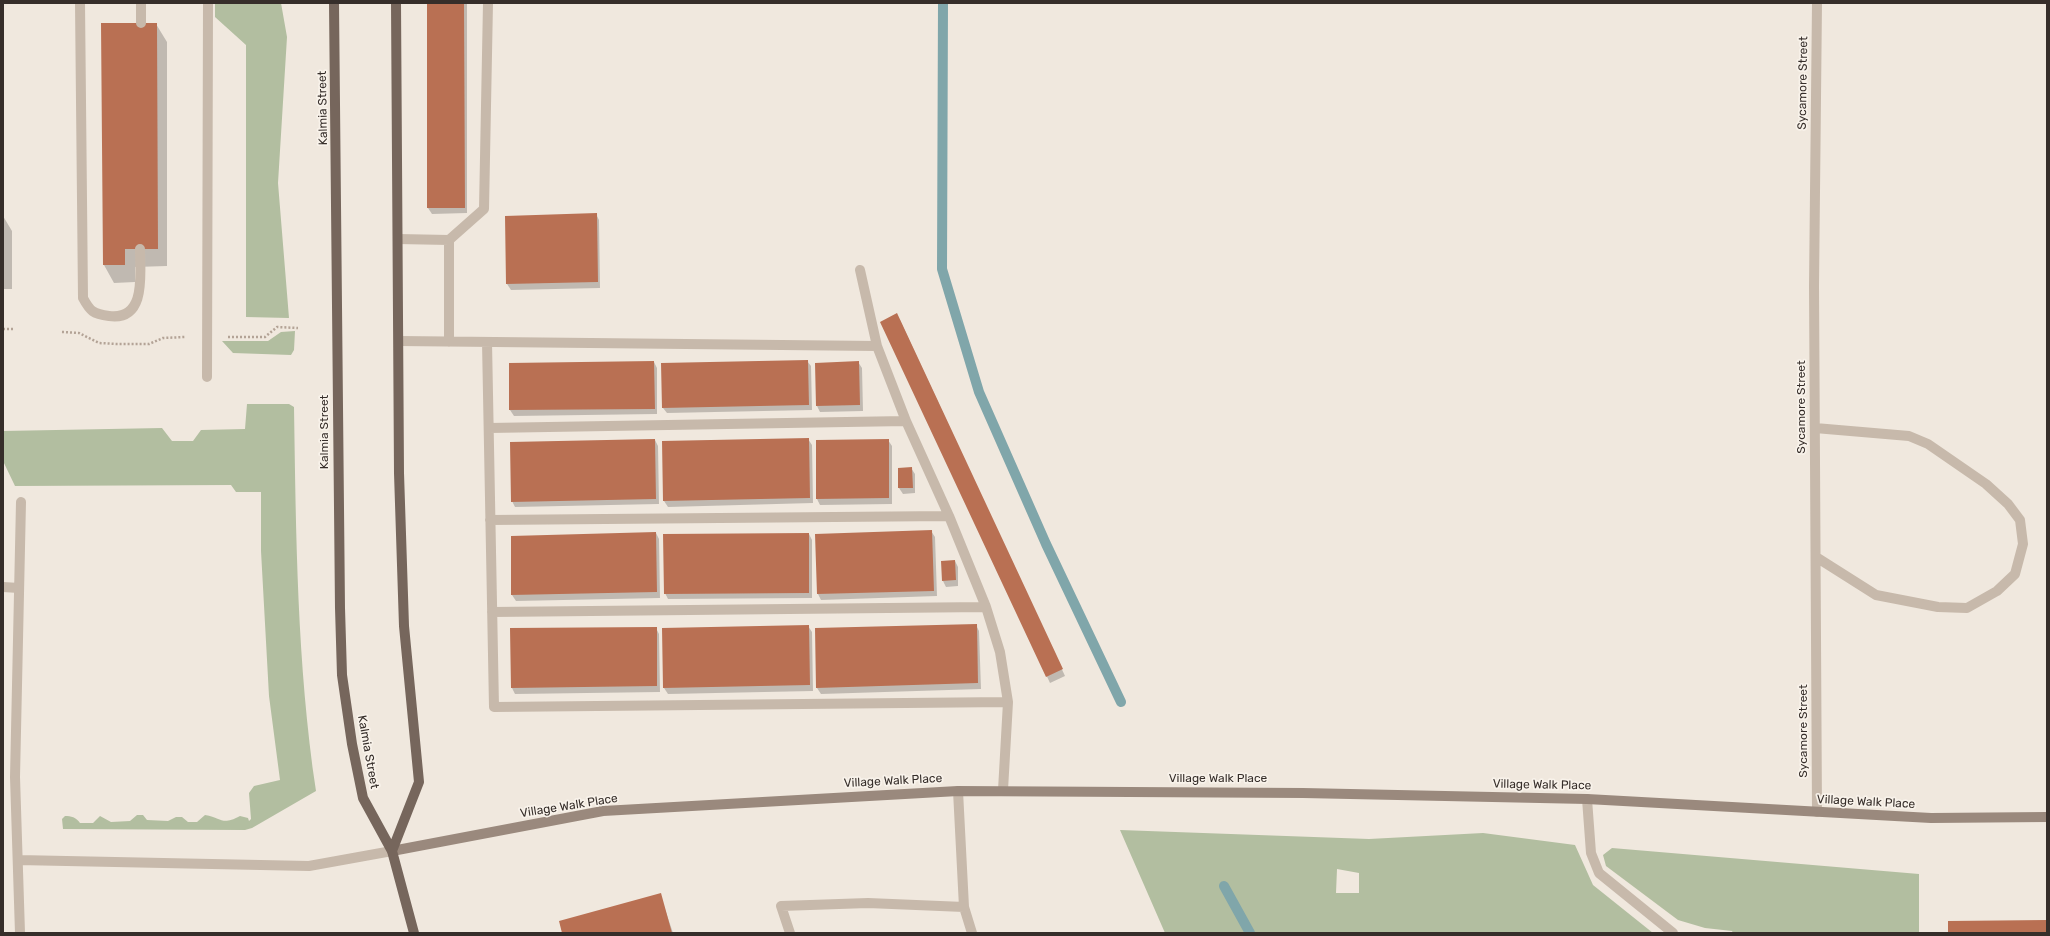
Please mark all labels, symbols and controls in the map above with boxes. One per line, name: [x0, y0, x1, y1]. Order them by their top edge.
street label: Sycamore Street: [1795, 36, 1811, 130]
street label: Kalmia Street: [315, 71, 331, 145]
street label: Sycamore Street: [1795, 360, 1809, 454]
street label: Kalmia Street: [318, 395, 332, 469]
street label: Sycamore Street: [1797, 684, 1811, 778]
street label: Kalmia Street: [354, 714, 382, 790]
street label: Village Walk Place: [843, 771, 943, 791]
street label: Village Walk Place: [1169, 772, 1267, 786]
street label: Village Walk Place: [1493, 777, 1591, 793]
street label: Village Walk Place: [519, 791, 619, 821]
street label: Village Walk Place: [1816, 792, 1916, 812]

